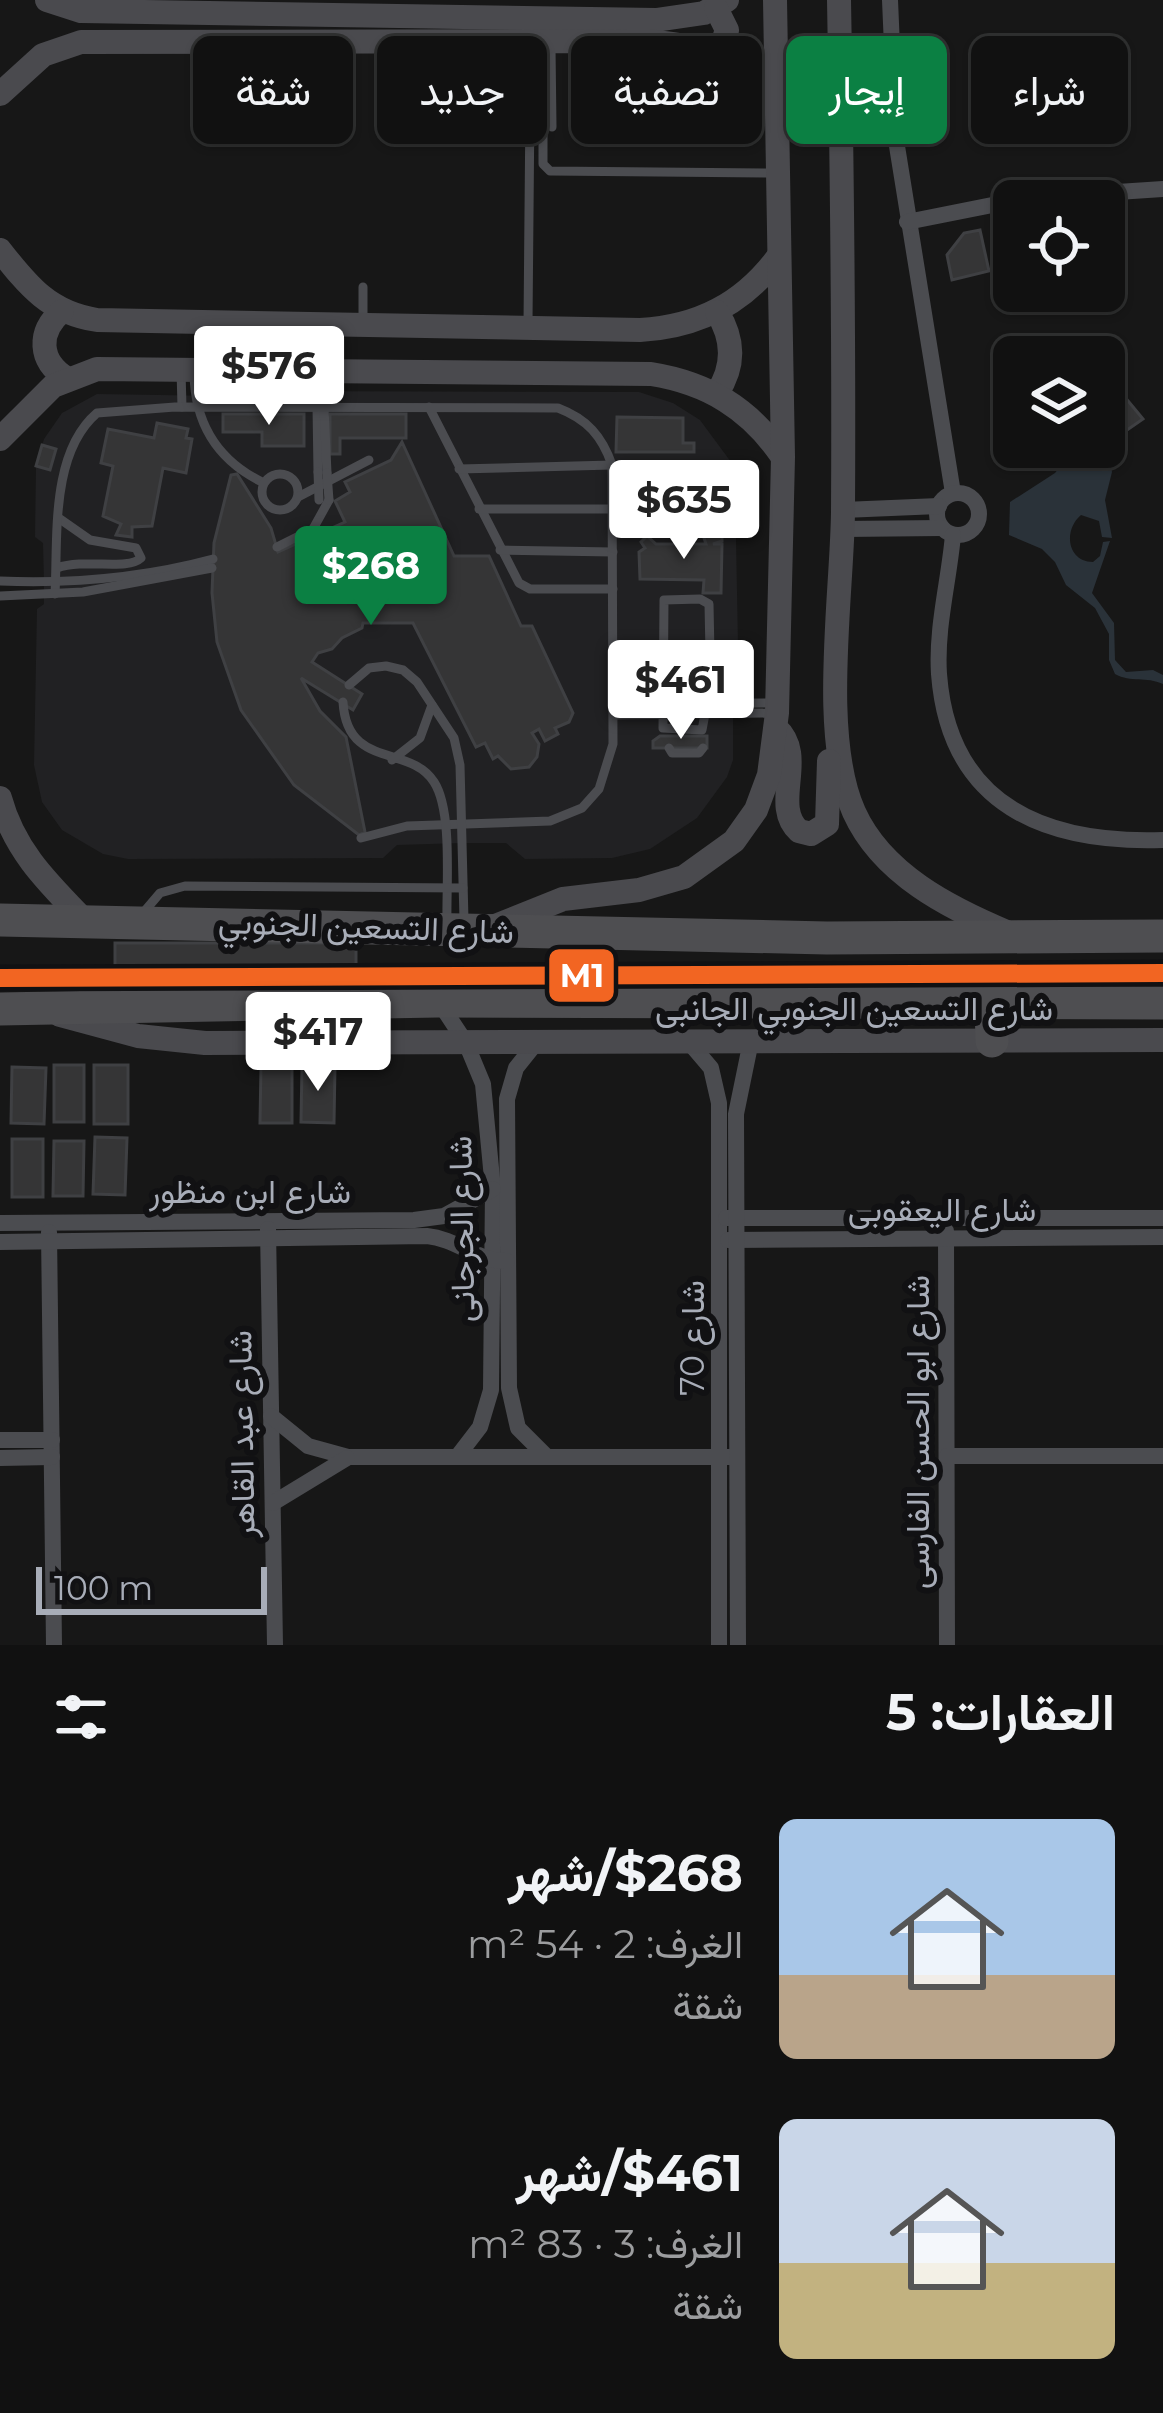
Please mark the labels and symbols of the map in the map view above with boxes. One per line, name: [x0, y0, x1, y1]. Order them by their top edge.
pin: $576: [198, 326, 340, 428]
pin: $635: [613, 460, 755, 562]
pin: $268: [300, 526, 442, 628]
pin: $461: [610, 640, 752, 742]
street label: شارع التسعين الجنوبي: [217, 901, 515, 958]
line badge: M1: [547, 947, 616, 1004]
text: M1: [560, 955, 604, 995]
street label: شارع التسعين الجنوبي الجانبى: [655, 988, 1053, 1035]
pin: $417: [247, 992, 389, 1094]
street label: شارع الجرجانى: [439, 1135, 486, 1323]
street label: شارع ابن منظور: [148, 1171, 351, 1214]
street label: شارع اليعقوبى: [848, 1189, 1036, 1232]
street label: شارع ابو الحسن الفارسى: [897, 1275, 940, 1589]
street label: شارع 70: [672, 1280, 715, 1396]
street label: شارع عبد القاهر: [219, 1330, 266, 1539]
scale bar: [36, 1561, 267, 1614]

